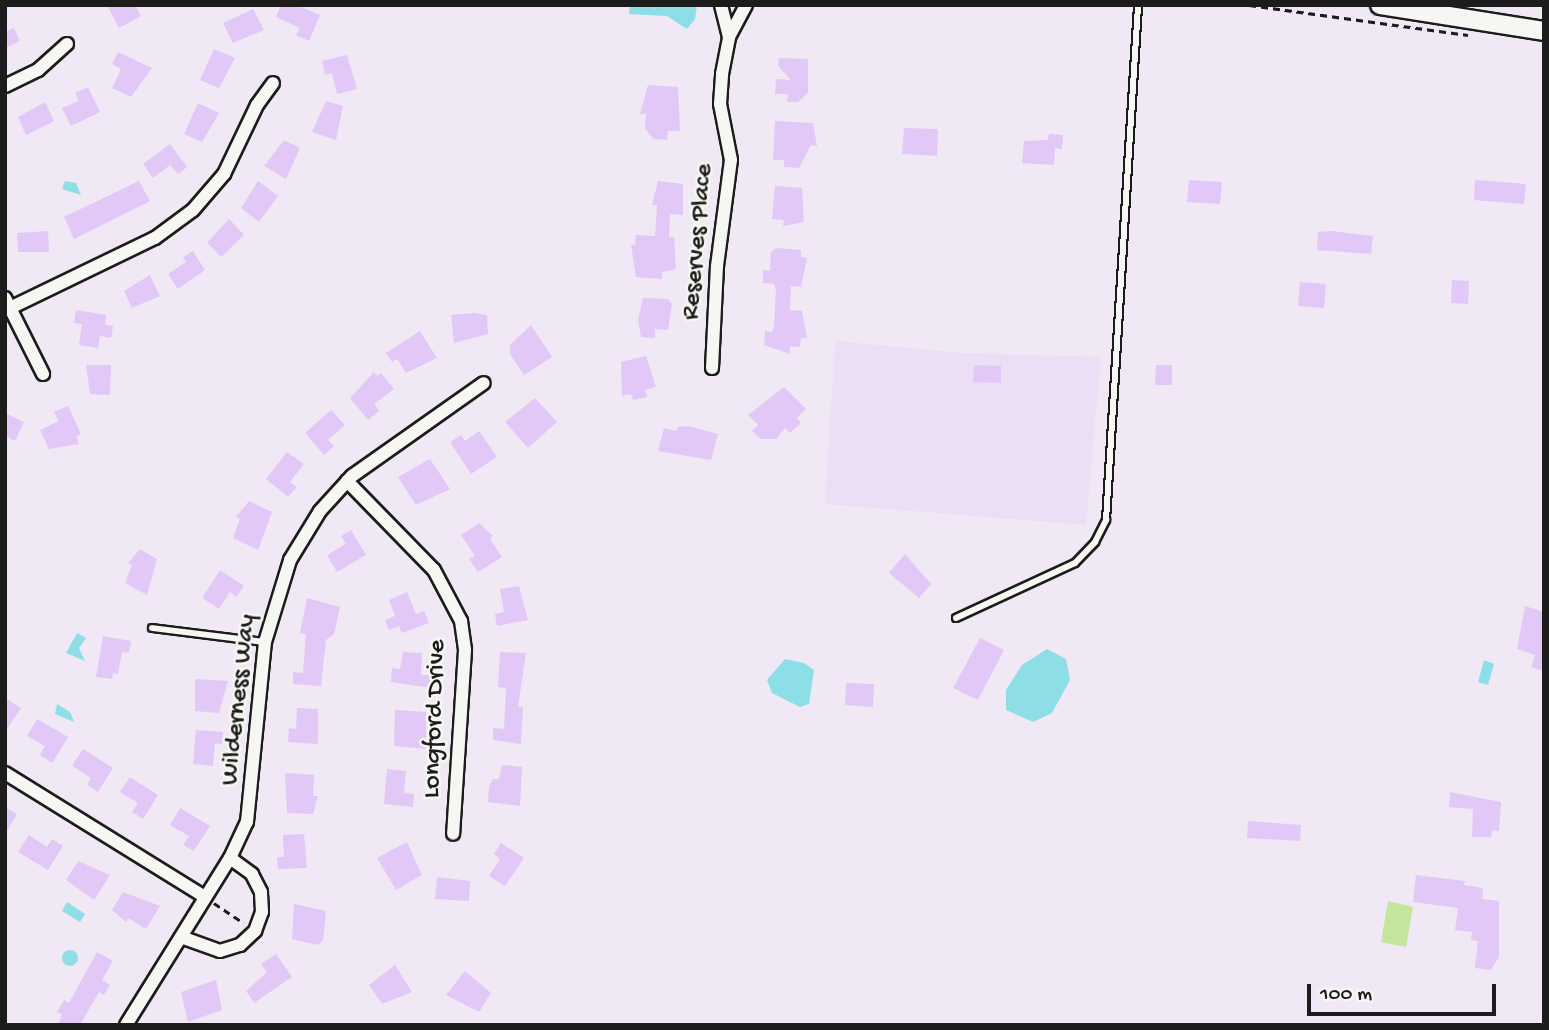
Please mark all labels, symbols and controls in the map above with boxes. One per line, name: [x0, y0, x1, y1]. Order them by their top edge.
street label: Reserves Place: [677, 163, 721, 321]
street label: Wilderness Way: [216, 613, 264, 787]
street label: Longford Drive: [418, 639, 454, 799]
scale bar: [1311, 970, 1500, 1014]
text: 100 m: [1320, 983, 1372, 1008]

